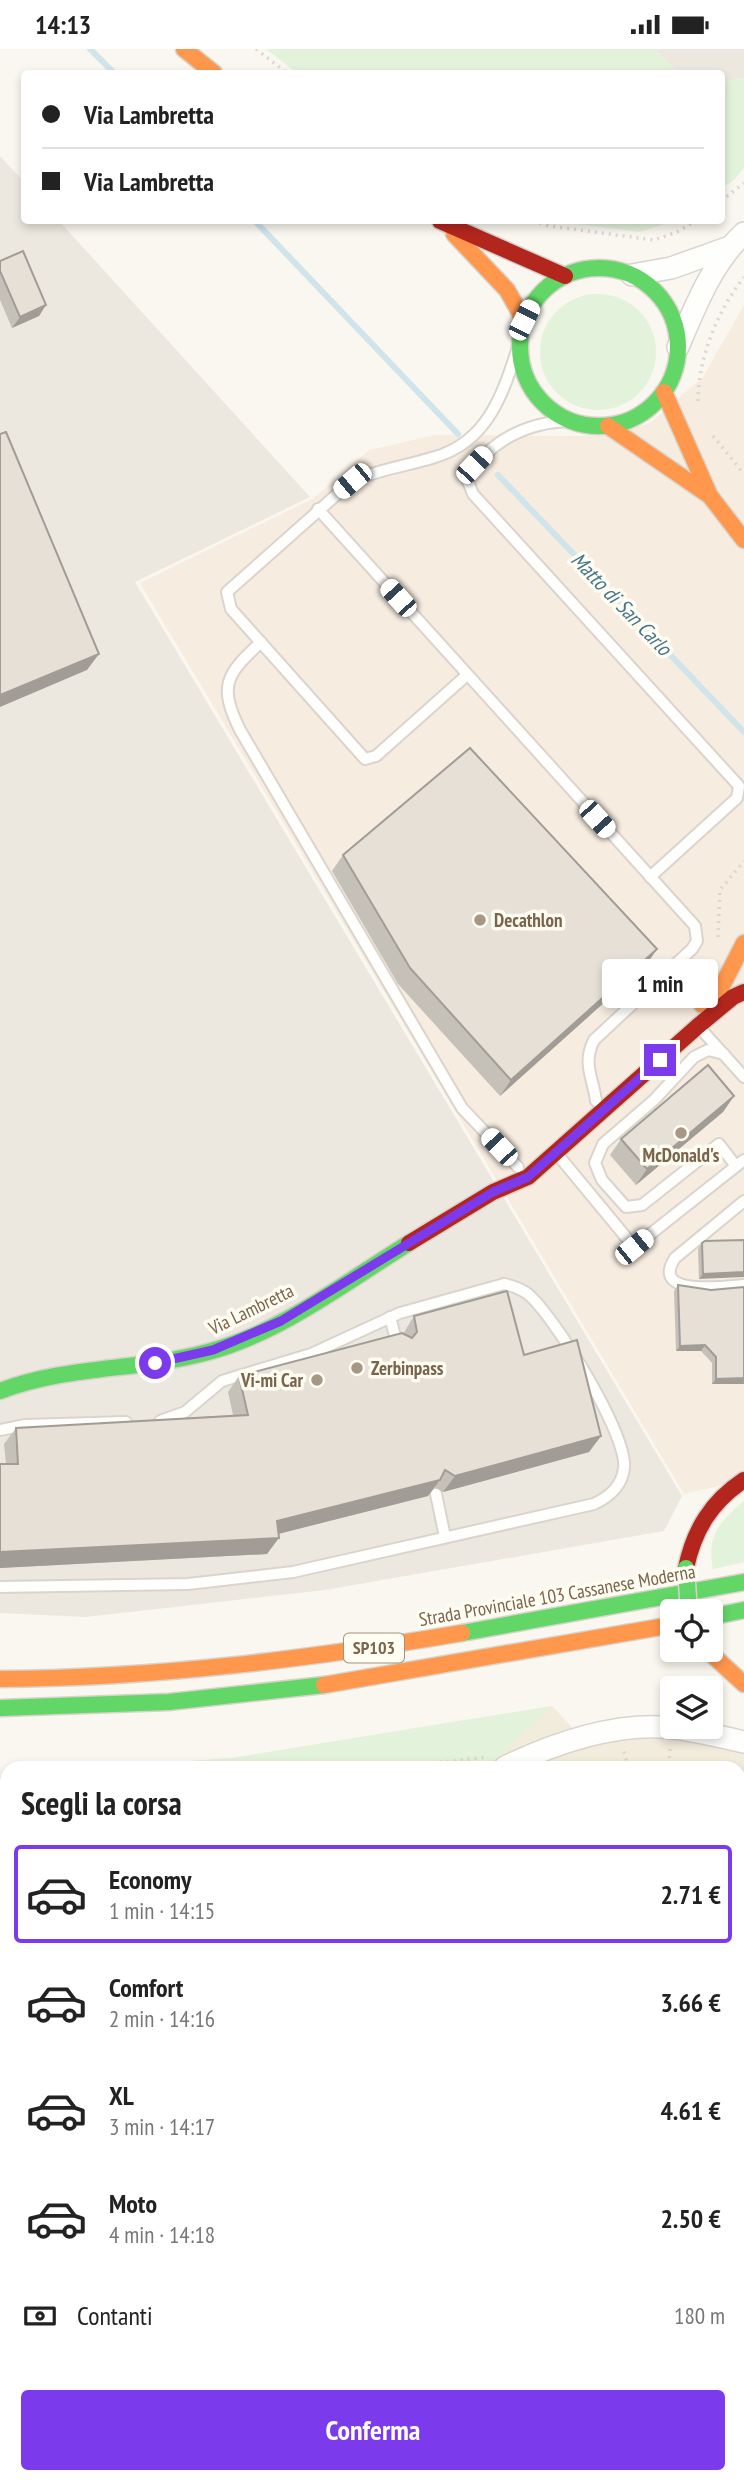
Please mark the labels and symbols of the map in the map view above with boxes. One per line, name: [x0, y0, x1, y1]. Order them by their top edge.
car: [506, 297, 543, 343]
car: [452, 442, 497, 488]
car: [330, 459, 375, 503]
water label: Matto di San Carlo: [565, 546, 679, 662]
car: [377, 575, 420, 621]
car: [576, 796, 619, 842]
place label: Decathlon: [494, 908, 562, 932]
marker: Decathlon: [472, 912, 488, 928]
callout: 1 min: [602, 958, 718, 1007]
route end: [644, 1044, 676, 1076]
car: [477, 1124, 522, 1170]
marker: McDonald's: [673, 1125, 689, 1141]
place label: McDonald's: [643, 1143, 720, 1167]
car: [612, 1226, 657, 1268]
street label: Via Lambretta: [204, 1278, 297, 1340]
route start: [139, 1347, 171, 1379]
place label: Zerbinpass: [371, 1356, 444, 1380]
marker: Zerbinpass: [349, 1360, 365, 1376]
place label: Vi-mi Car: [240, 1368, 303, 1392]
marker: Vi-mi Car: [309, 1372, 325, 1388]
street label: Strada Provinciale 103 Cassanese Moderna: [417, 1559, 697, 1631]
road number: SP103: [344, 1633, 404, 1663]

